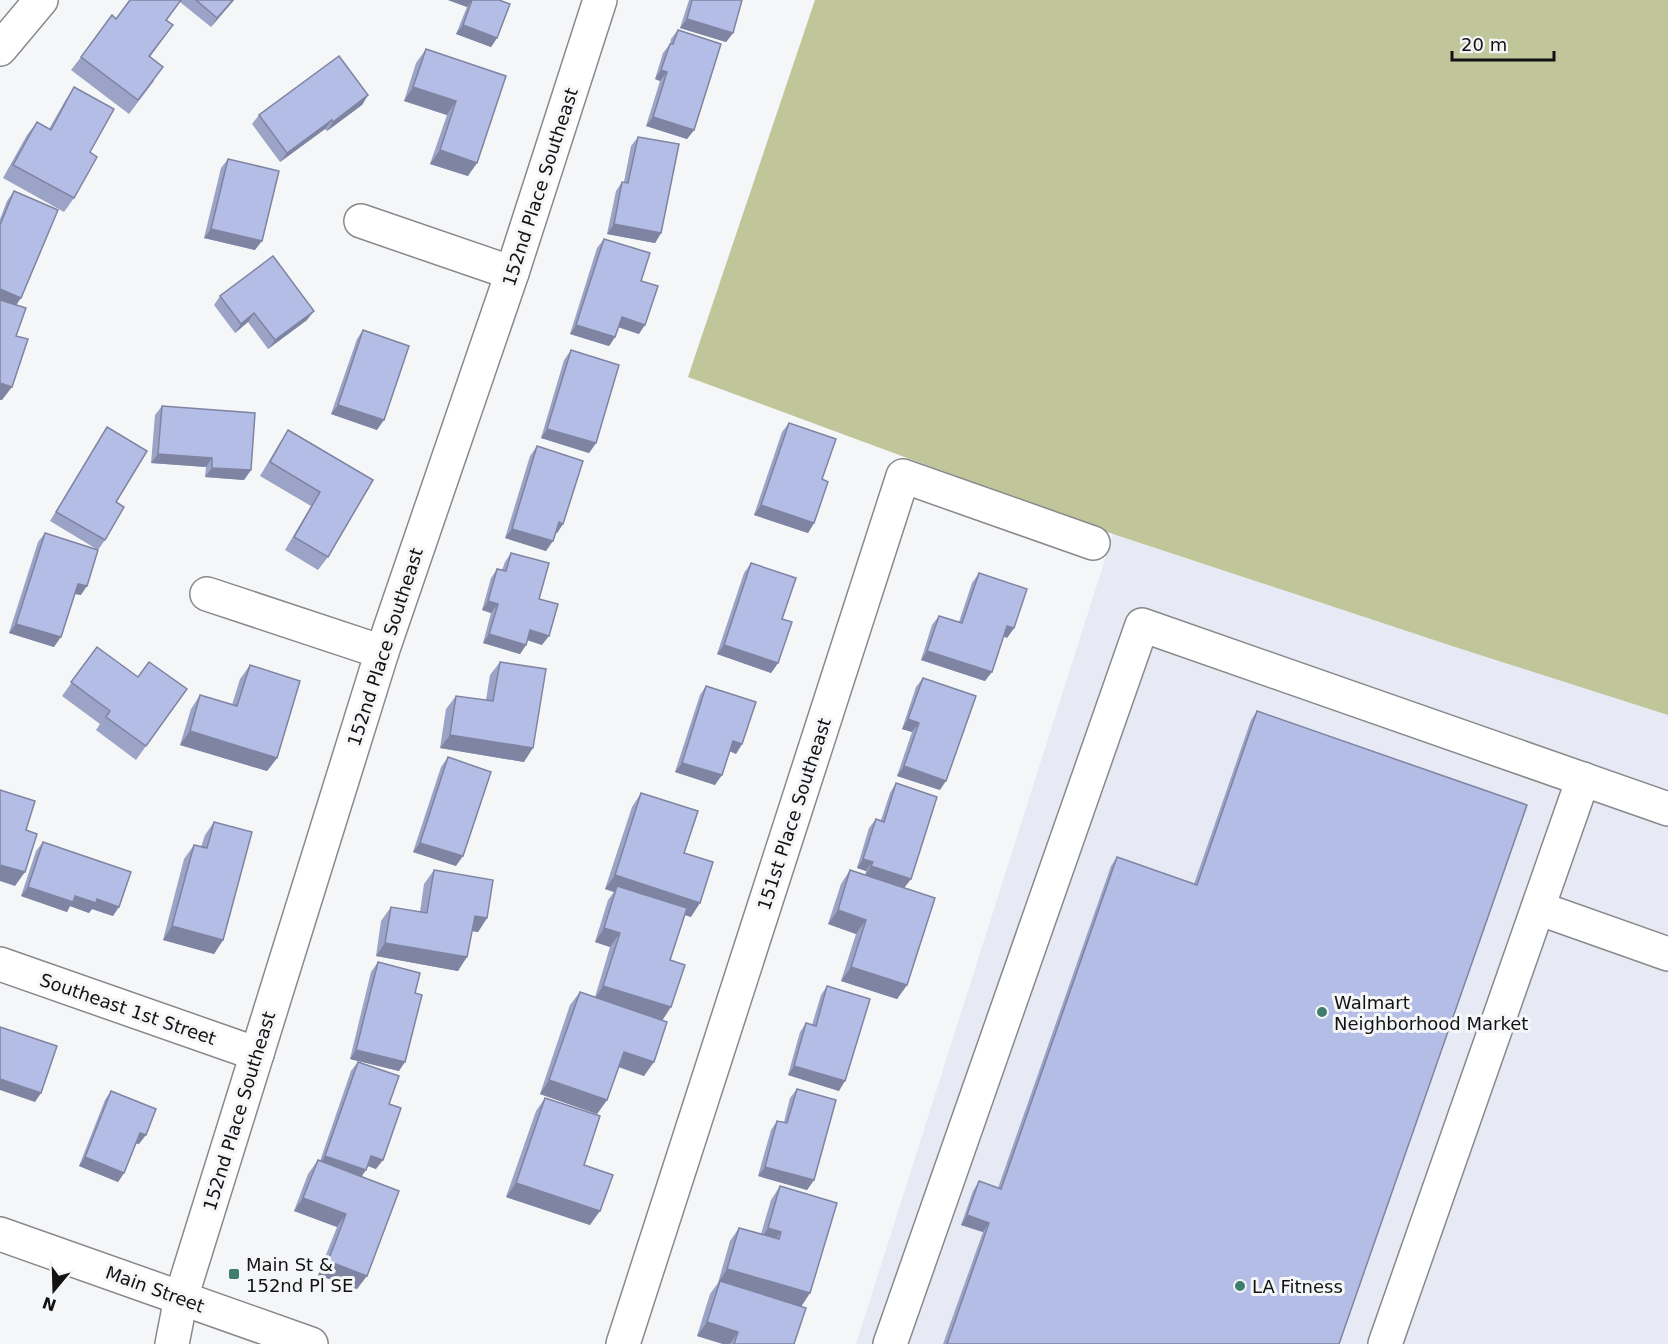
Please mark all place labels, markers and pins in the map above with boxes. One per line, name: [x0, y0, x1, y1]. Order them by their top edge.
place label: Walmart Neighborhood Market: [1334, 992, 1528, 1034]
marker: Walmart Neighborhood Market: [1315, 1005, 1329, 1019]
place label: Main St & 152nd Pl SE: [246, 1254, 353, 1296]
marker: Main St & 152nd Pl SE: [227, 1267, 241, 1281]
place label: LA Fitness: [1252, 1276, 1343, 1297]
marker: LA Fitness: [1233, 1279, 1247, 1293]

